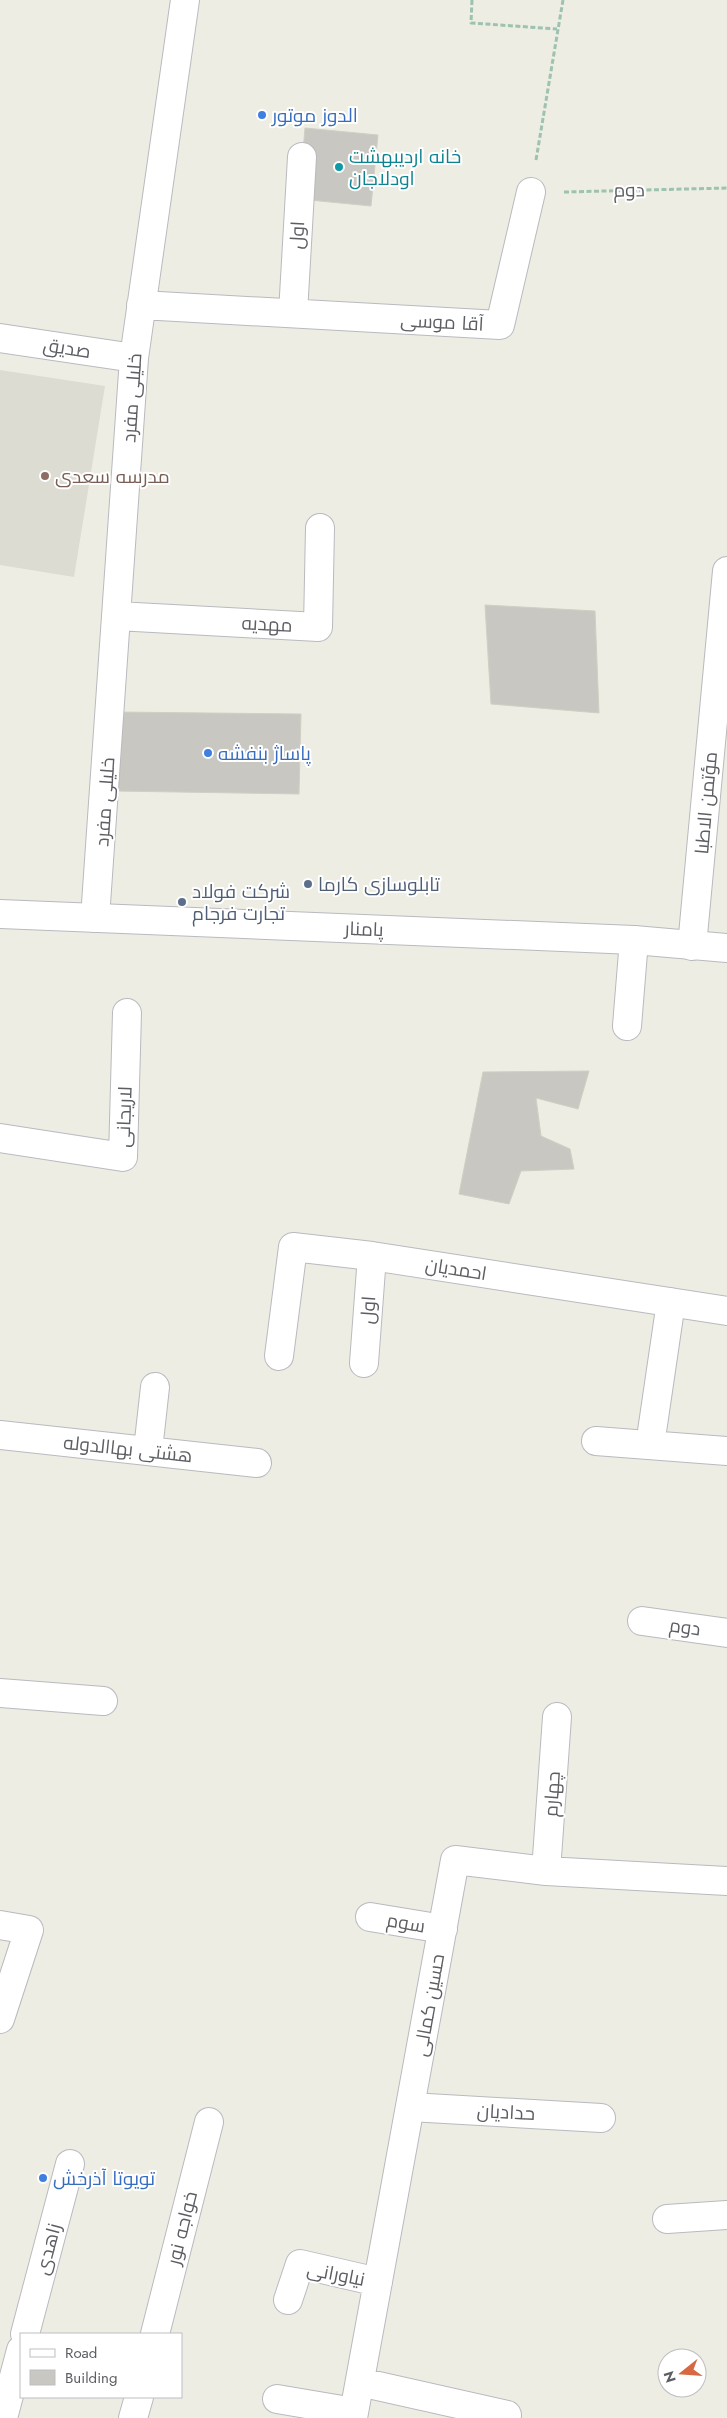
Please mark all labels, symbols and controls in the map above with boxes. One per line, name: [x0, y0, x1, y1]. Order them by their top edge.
place label: الدوز موتور: [271, 102, 358, 129]
marker: الدوز موتور: [256, 109, 268, 121]
place label: خانه اردیبهشت اودلاجان: [349, 143, 461, 192]
marker: خانه اردیبهشت اودلاجان: [333, 161, 345, 173]
street label: دوم: [613, 176, 645, 204]
street label: اول: [283, 220, 311, 250]
street label: آقا موسی: [400, 306, 484, 338]
street label: صدیق: [41, 331, 93, 365]
street label: خلیلی مفرد: [115, 352, 149, 444]
place label: مدرسه سعدی: [55, 463, 170, 490]
marker: مدرسه سعدی: [39, 470, 51, 482]
street label: مهدیه: [241, 609, 293, 639]
place label: پاساژ بنفشه: [218, 740, 311, 767]
marker: پاساژ بنفشه: [202, 747, 214, 759]
street label: مؤتمن الاطبا: [688, 751, 724, 855]
street label: خلیلی مفرد: [88, 756, 122, 848]
place label: تابلوسازی کارما: [318, 871, 440, 898]
place label: شرکت فولاد تجارت فرجام: [192, 878, 290, 927]
marker: تابلوسازی کارما: [302, 878, 314, 890]
marker: شرکت فولاد تجارت فرجام: [176, 896, 188, 908]
street label: پامنار: [343, 915, 384, 943]
street label: لاریجانی: [109, 1086, 139, 1148]
street label: احمدیان: [423, 1251, 489, 1287]
street label: اول: [354, 1295, 382, 1325]
street label: هشتی بهاالدوله: [62, 1429, 194, 1469]
street label: دوم: [668, 1611, 702, 1643]
street label: چهارم: [537, 1770, 567, 1818]
street label: سوم: [385, 1906, 427, 1940]
street label: حسین کمالی: [407, 1952, 451, 2058]
street label: حدادیان: [476, 2097, 536, 2127]
place label: تویوتا آذرخش: [53, 2165, 155, 2192]
marker: تویوتا آذرخش: [37, 2172, 49, 2184]
street label: خواجه نور: [160, 2188, 204, 2269]
street label: زاهدی: [28, 2220, 68, 2278]
street label: نیاورانی: [305, 2255, 367, 2293]
legend: [20, 2333, 182, 2398]
text: Road: [65, 2342, 97, 2364]
north arrow: [657, 2348, 707, 2398]
text: Building: [65, 2367, 117, 2389]
text: N: [658, 2369, 681, 2385]

